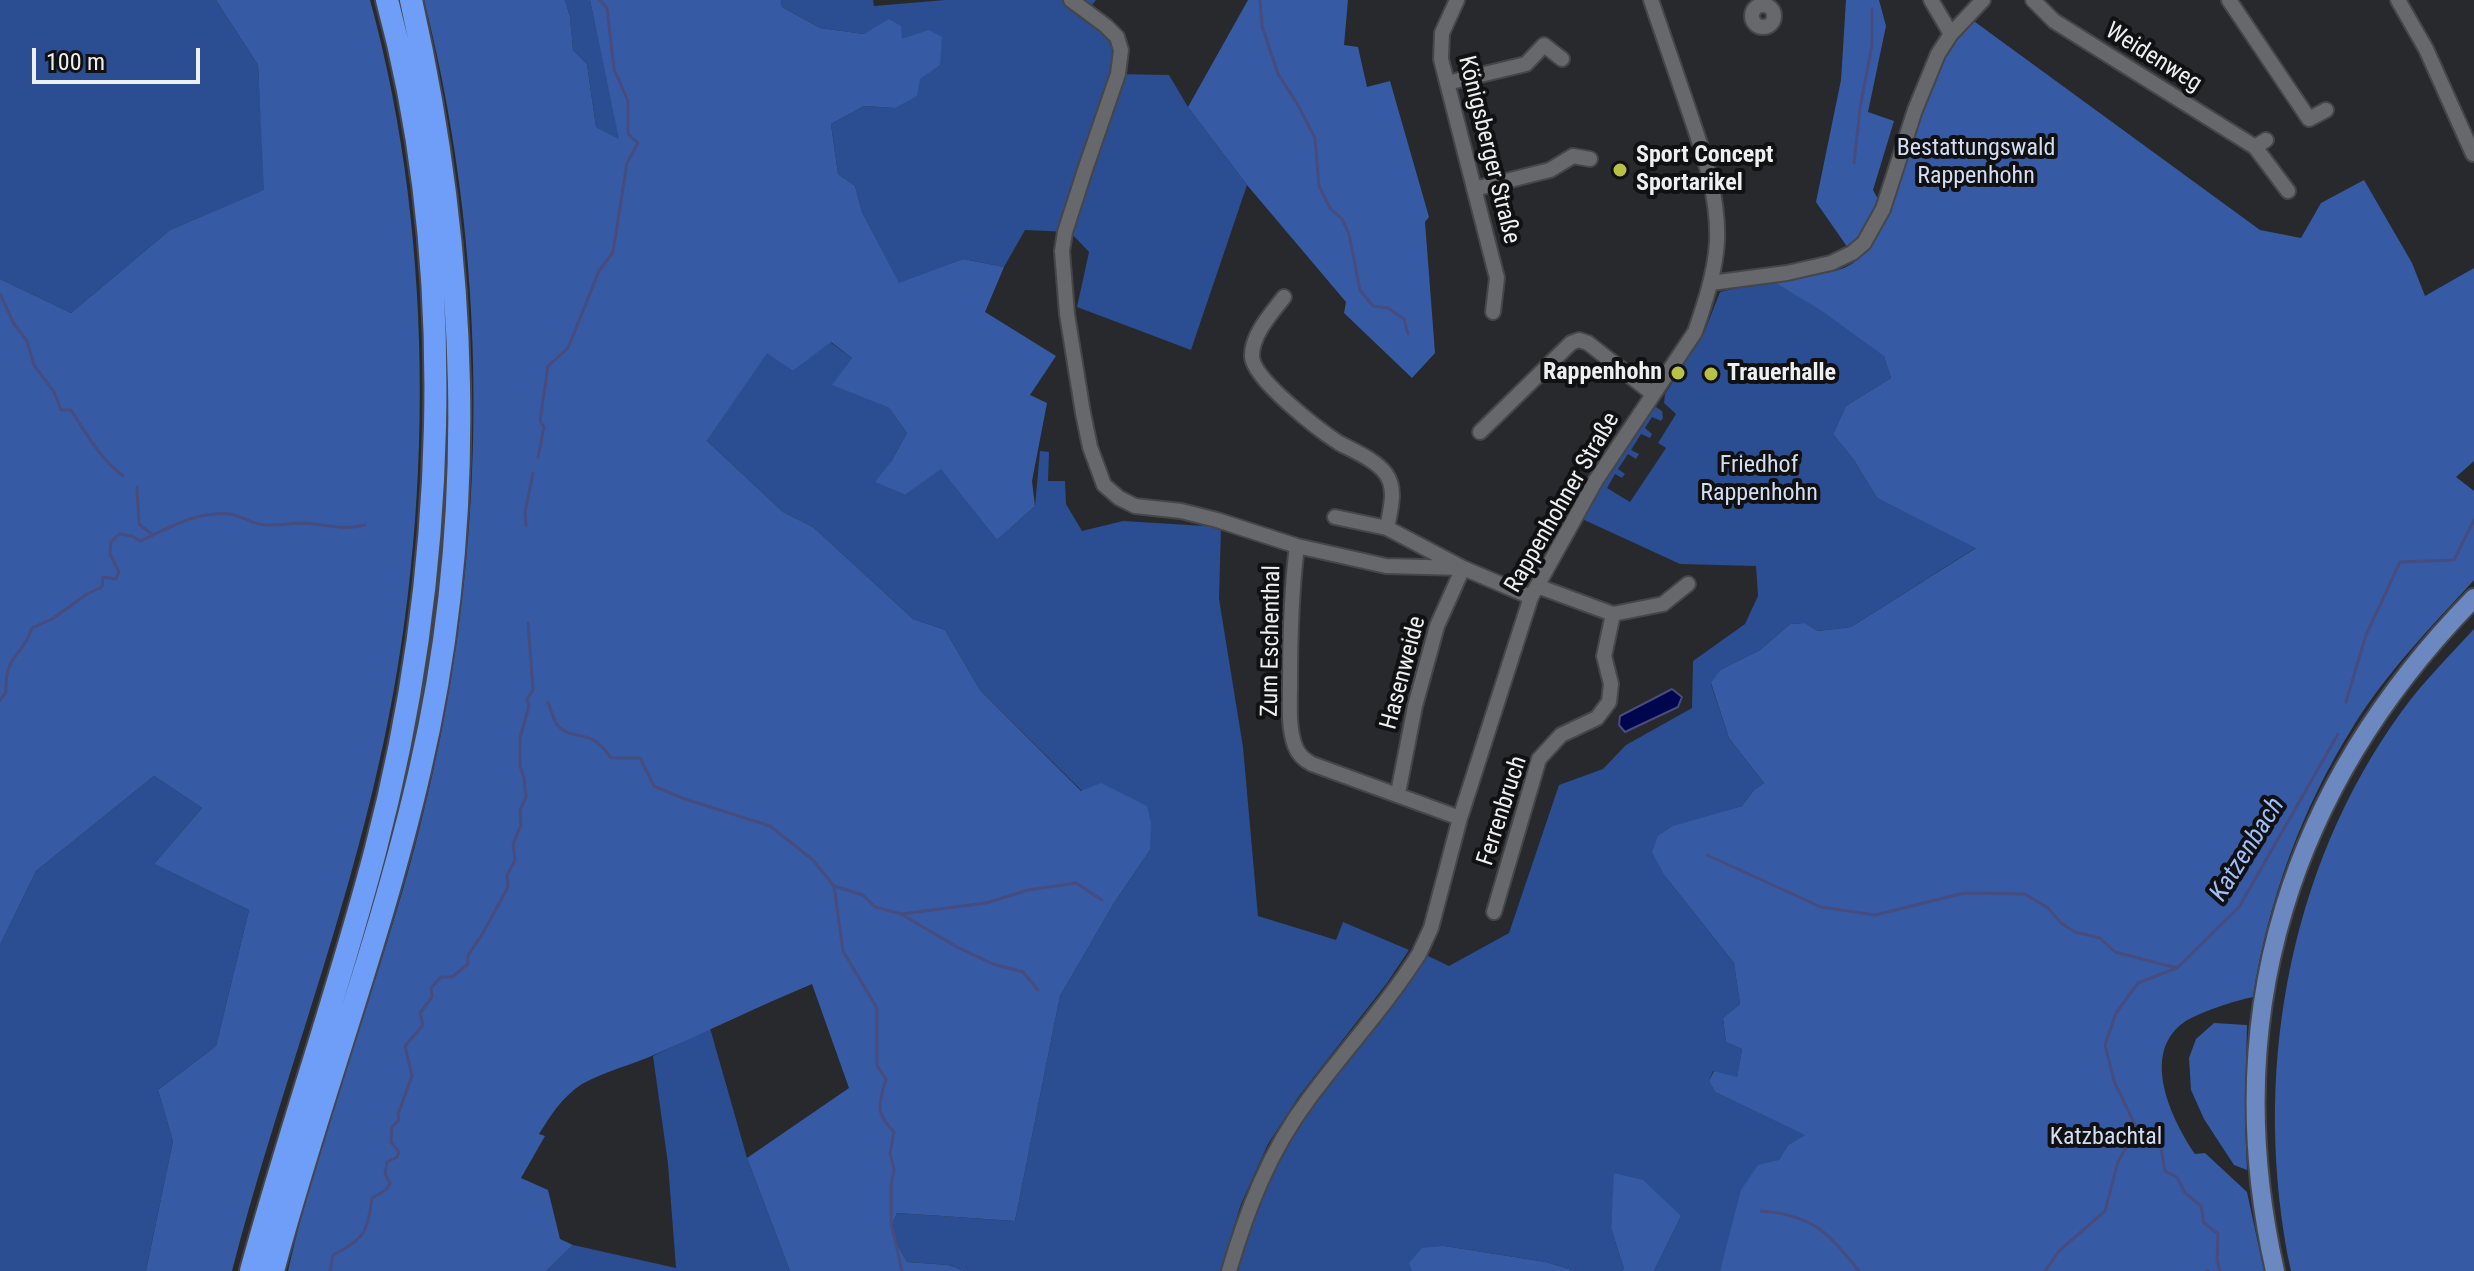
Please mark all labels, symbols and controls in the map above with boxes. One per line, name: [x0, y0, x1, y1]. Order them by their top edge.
street label: Weidenweg: [2100, 17, 2206, 99]
scale bar: [36, 32, 204, 82]
text: 100 m: [46, 48, 105, 76]
street label: Königsberger Straße: [1451, 53, 1525, 247]
park label: Bestattungswald Rappenhohn: [1897, 135, 2055, 191]
place label: Sport Concept Sportarikel: [1636, 142, 1773, 198]
marker: Sport Concept Sportarikel: [1611, 161, 1629, 179]
place label: Rappenhohn: [1543, 359, 1662, 387]
place label: Trauerhalle: [1727, 360, 1836, 388]
marker: Rappenhohn: [1669, 364, 1687, 382]
marker: Trauerhalle: [1702, 365, 1720, 383]
street label: Rappenhohner Straße: [1500, 408, 1626, 598]
park label: Friedhof Rappenhohn: [1700, 452, 1818, 508]
street label: Zum Eschenthal: [1256, 565, 1288, 717]
street label: Hasenweide: [1375, 613, 1433, 733]
street label: Ferrenbruch: [1472, 753, 1534, 869]
water label: Katzenbach: [2204, 792, 2292, 908]
park label: Katzbachtal: [2050, 1124, 2162, 1152]

